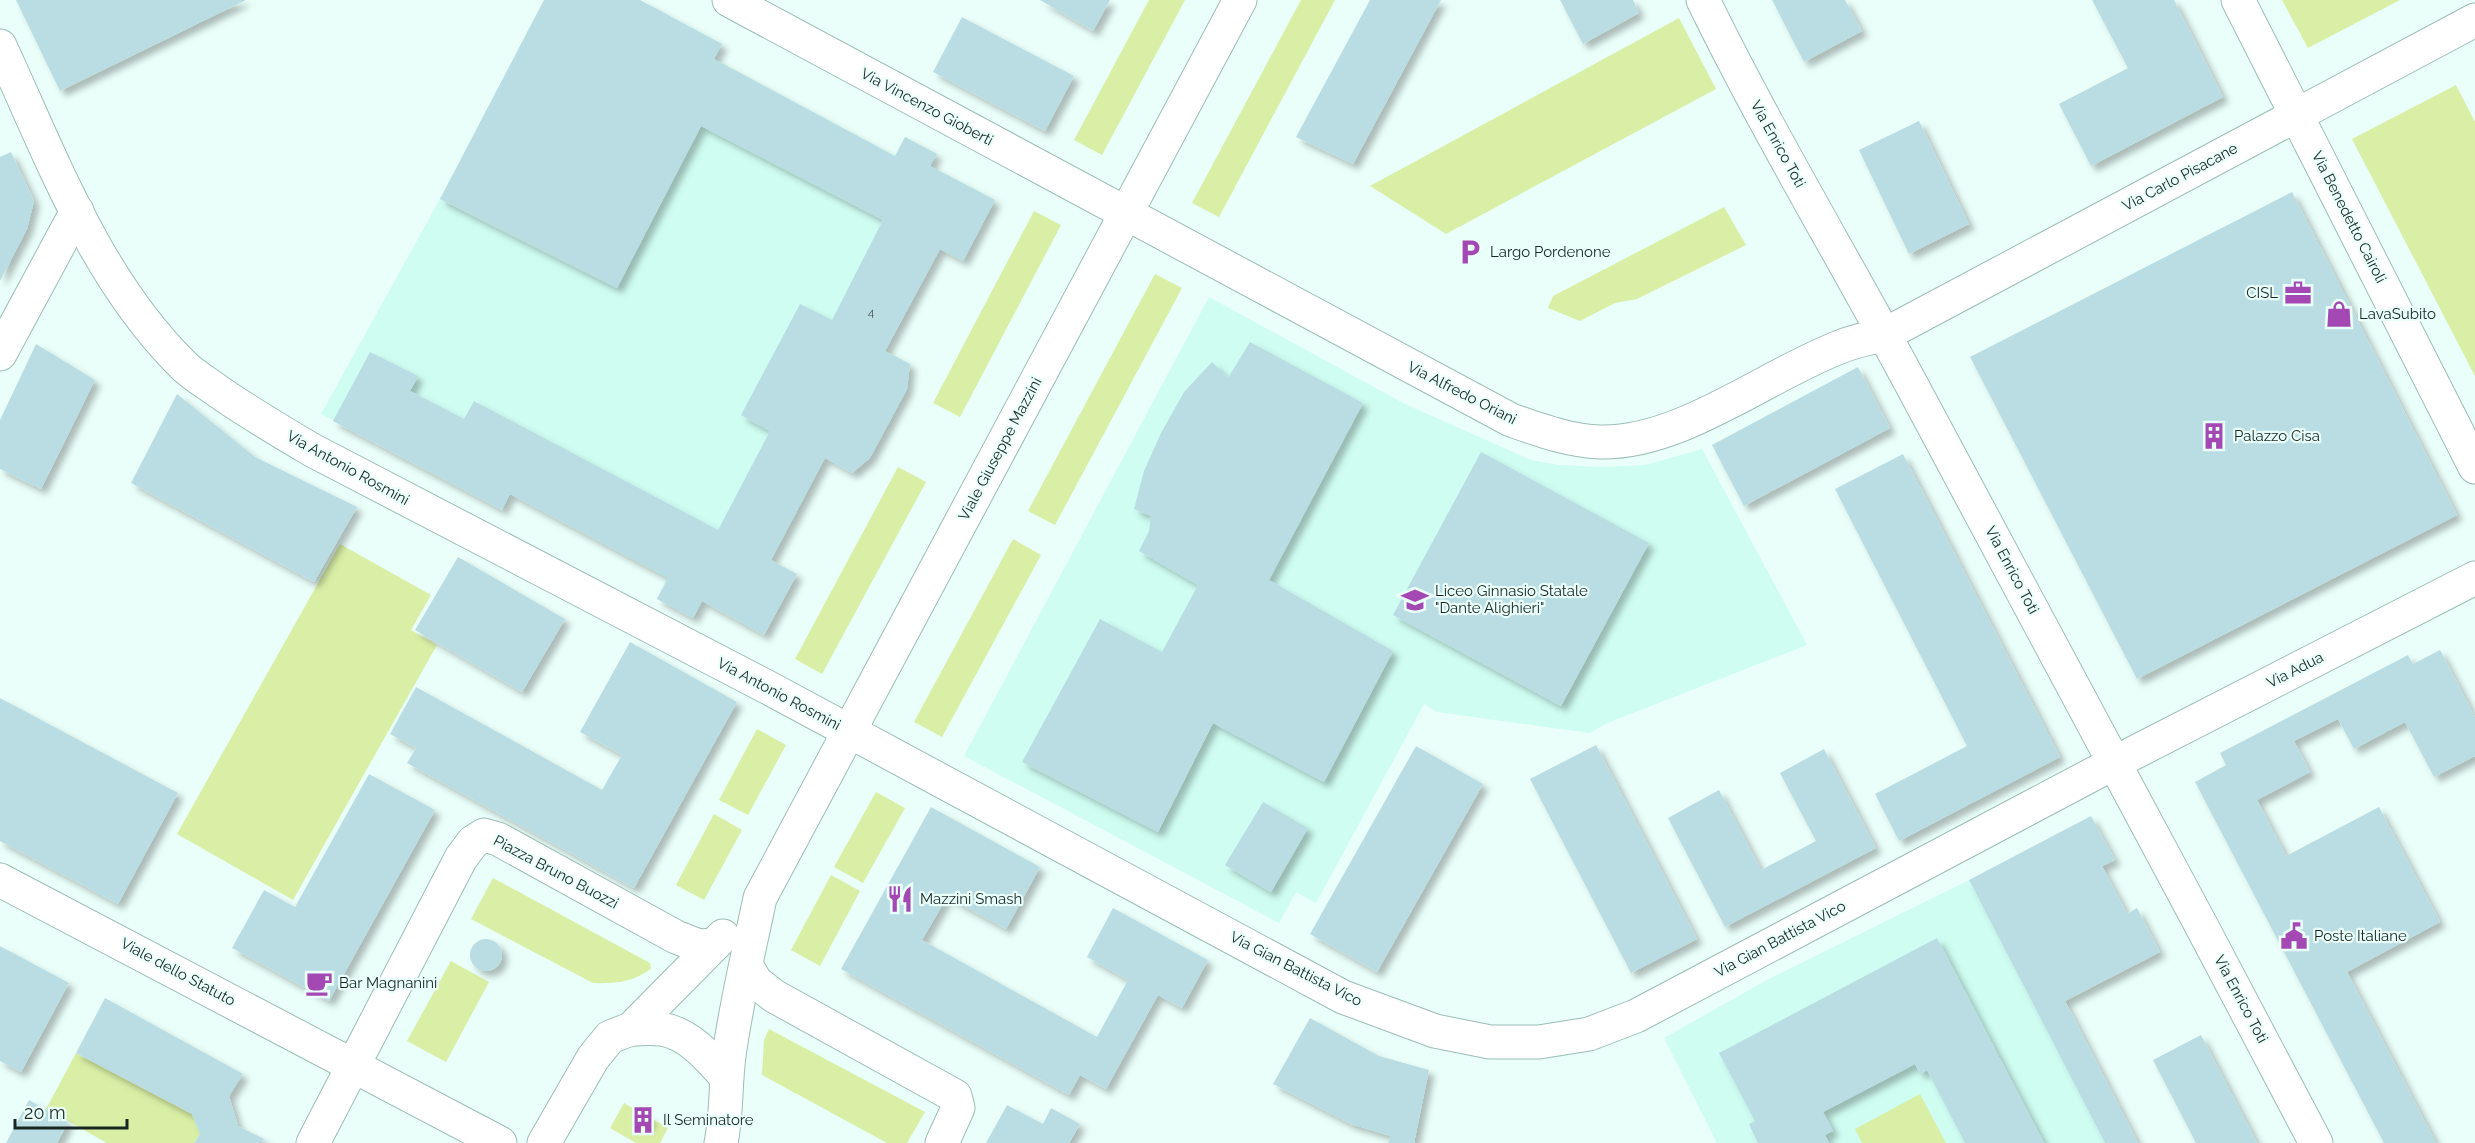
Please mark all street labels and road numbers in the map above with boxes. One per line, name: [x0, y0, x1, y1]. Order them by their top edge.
street label: Via Vincenzo Gioberti: [858, 64, 996, 150]
street label: Via Enrico Toti: [1747, 97, 1809, 191]
street label: Via Carlo Pisacane: [2119, 139, 2241, 215]
street label: Via Benedetto Cairoli: [2308, 148, 2390, 286]
street label: Via Alfredo Oriani: [1404, 358, 1520, 428]
street label: Viale Giuseppe Mazzini: [955, 374, 1045, 524]
street label: Via Antonio Rosmini: [284, 427, 412, 509]
street label: Via Enrico Toti: [1981, 523, 2043, 617]
street label: Via Adua: [2264, 648, 2326, 692]
street label: Via Antonio Rosmini: [714, 654, 844, 734]
street label: Piazza Bruno Buozzi: [490, 831, 622, 913]
street label: Via Gian Battista Vico: [1711, 897, 1849, 981]
street label: Via Gian Battista Vico: [1227, 928, 1365, 1010]
street label: Viale dello Statuto: [118, 934, 238, 1010]
street label: Via Enrico Toti: [2210, 952, 2272, 1046]

